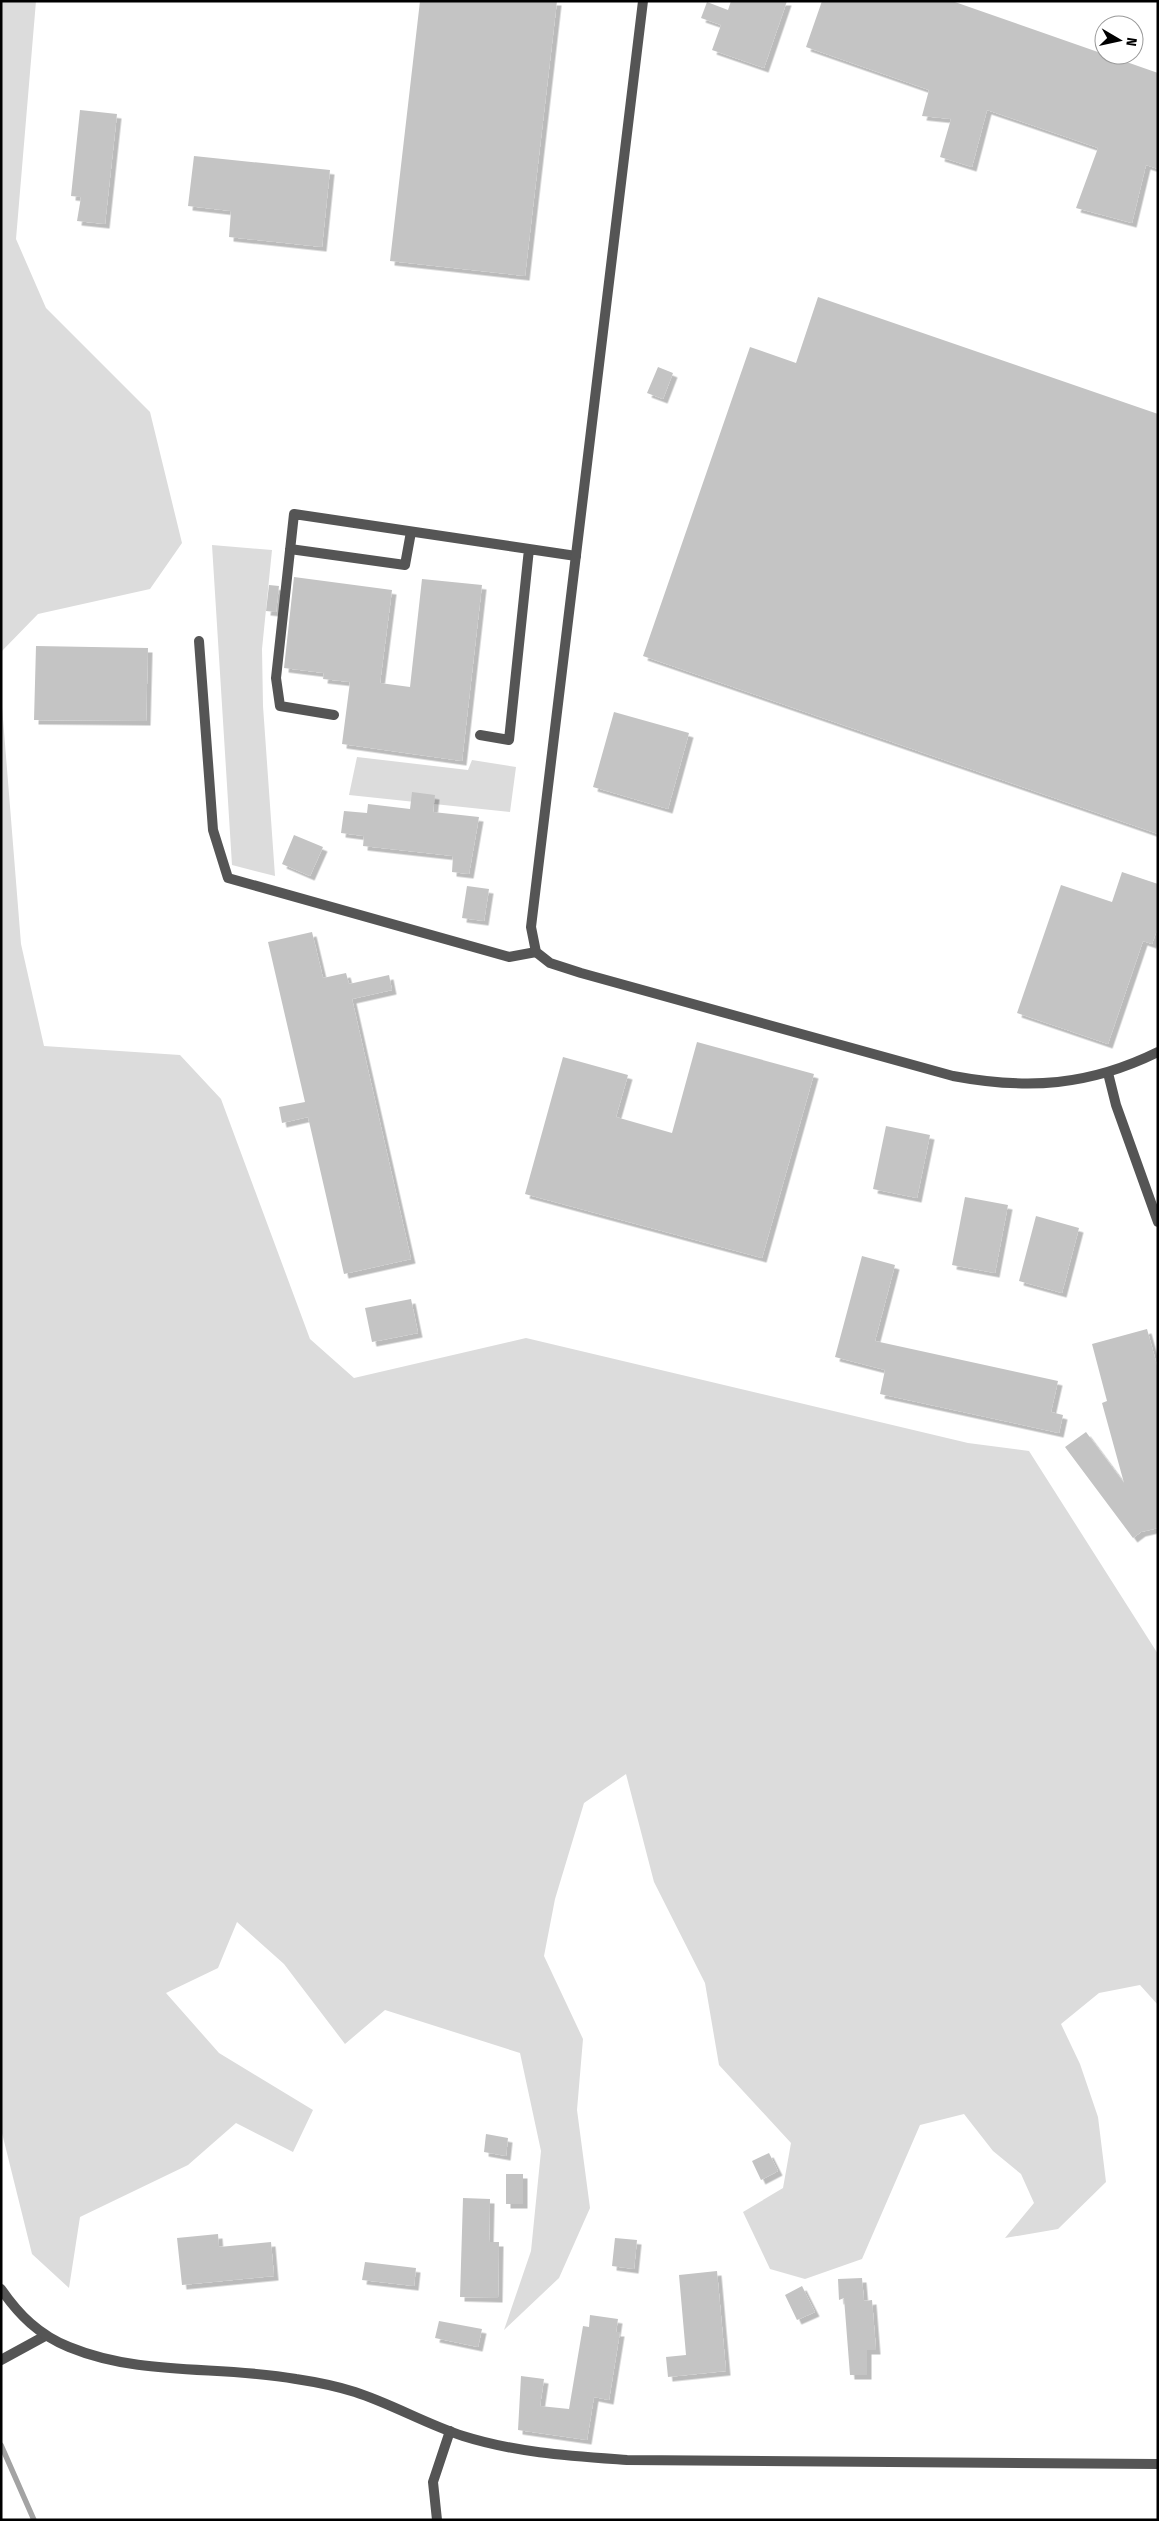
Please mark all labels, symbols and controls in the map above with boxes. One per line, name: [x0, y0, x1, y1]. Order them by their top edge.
north arrow: [1094, 15, 1144, 65]
text: N: [1122, 36, 1140, 47]

